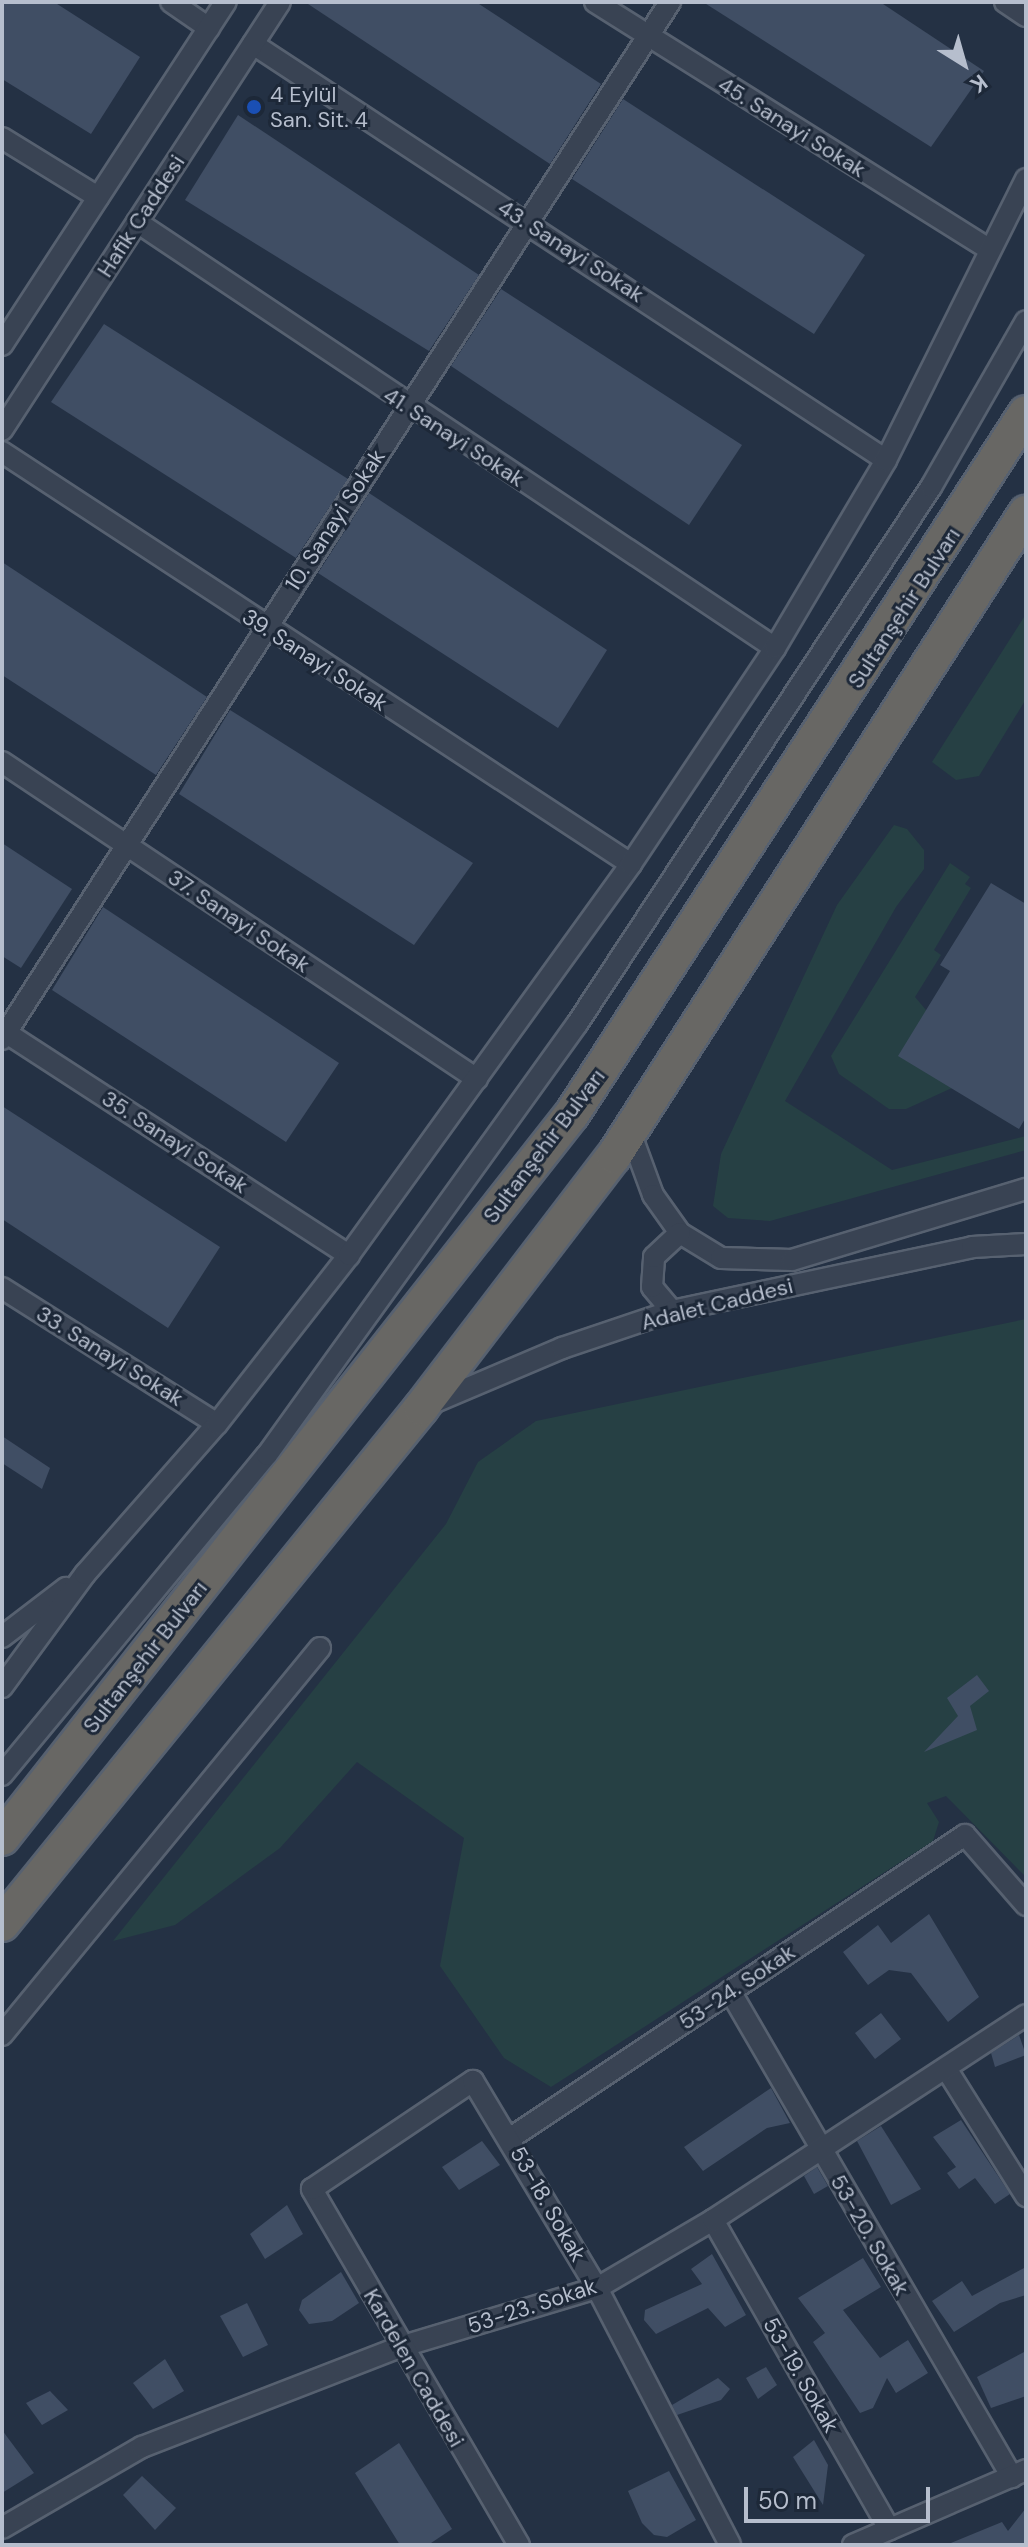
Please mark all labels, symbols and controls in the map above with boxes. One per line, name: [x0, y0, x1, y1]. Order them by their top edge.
north arrow: [924, 24, 1004, 104]
text: K: [964, 68, 993, 99]
street label: 45. Sanayi Sokak: [713, 71, 871, 183]
place label: 4 Eylül San. Sit. 4: [270, 81, 368, 132]
marker: 4 Eylül San. Sit. 4: [245, 98, 263, 116]
street label: Hafik Caddesi: [92, 150, 190, 282]
street label: 43. Sanayi Sokak: [493, 194, 649, 308]
street label: 41. Sanayi Sokak: [379, 382, 529, 492]
street label: 10. Sanayi Sokak: [279, 444, 391, 596]
street label: Sultanşehir Bulvarı: [842, 523, 966, 693]
street label: 39. Sanayi Sokak: [237, 603, 393, 717]
street label: 37. Sanayi Sokak: [163, 864, 315, 978]
street label: Sultanşehir Bulvarı: [478, 1064, 610, 1228]
street label: 35. Sanayi Sokak: [97, 1085, 253, 1199]
street label: Adalet Caddesi: [638, 1272, 796, 1336]
street label: 33. Sanayi Sokak: [32, 1300, 188, 1412]
street label: Sultanşehir Bulvarı: [77, 1576, 213, 1738]
street label: 53-24. Sokak: [674, 1939, 800, 2035]
street label: 53-18. Sokak: [504, 2142, 592, 2266]
street label: 53-20. Sokak: [825, 2170, 915, 2300]
street label: 53-23. Sokak: [464, 2273, 600, 2339]
street label: Kardelen Caddesi: [358, 2284, 470, 2452]
street label: 53-19. Sokak: [757, 2313, 845, 2437]
scale bar: [748, 2471, 934, 2521]
text: 50 m: [758, 2485, 817, 2516]

